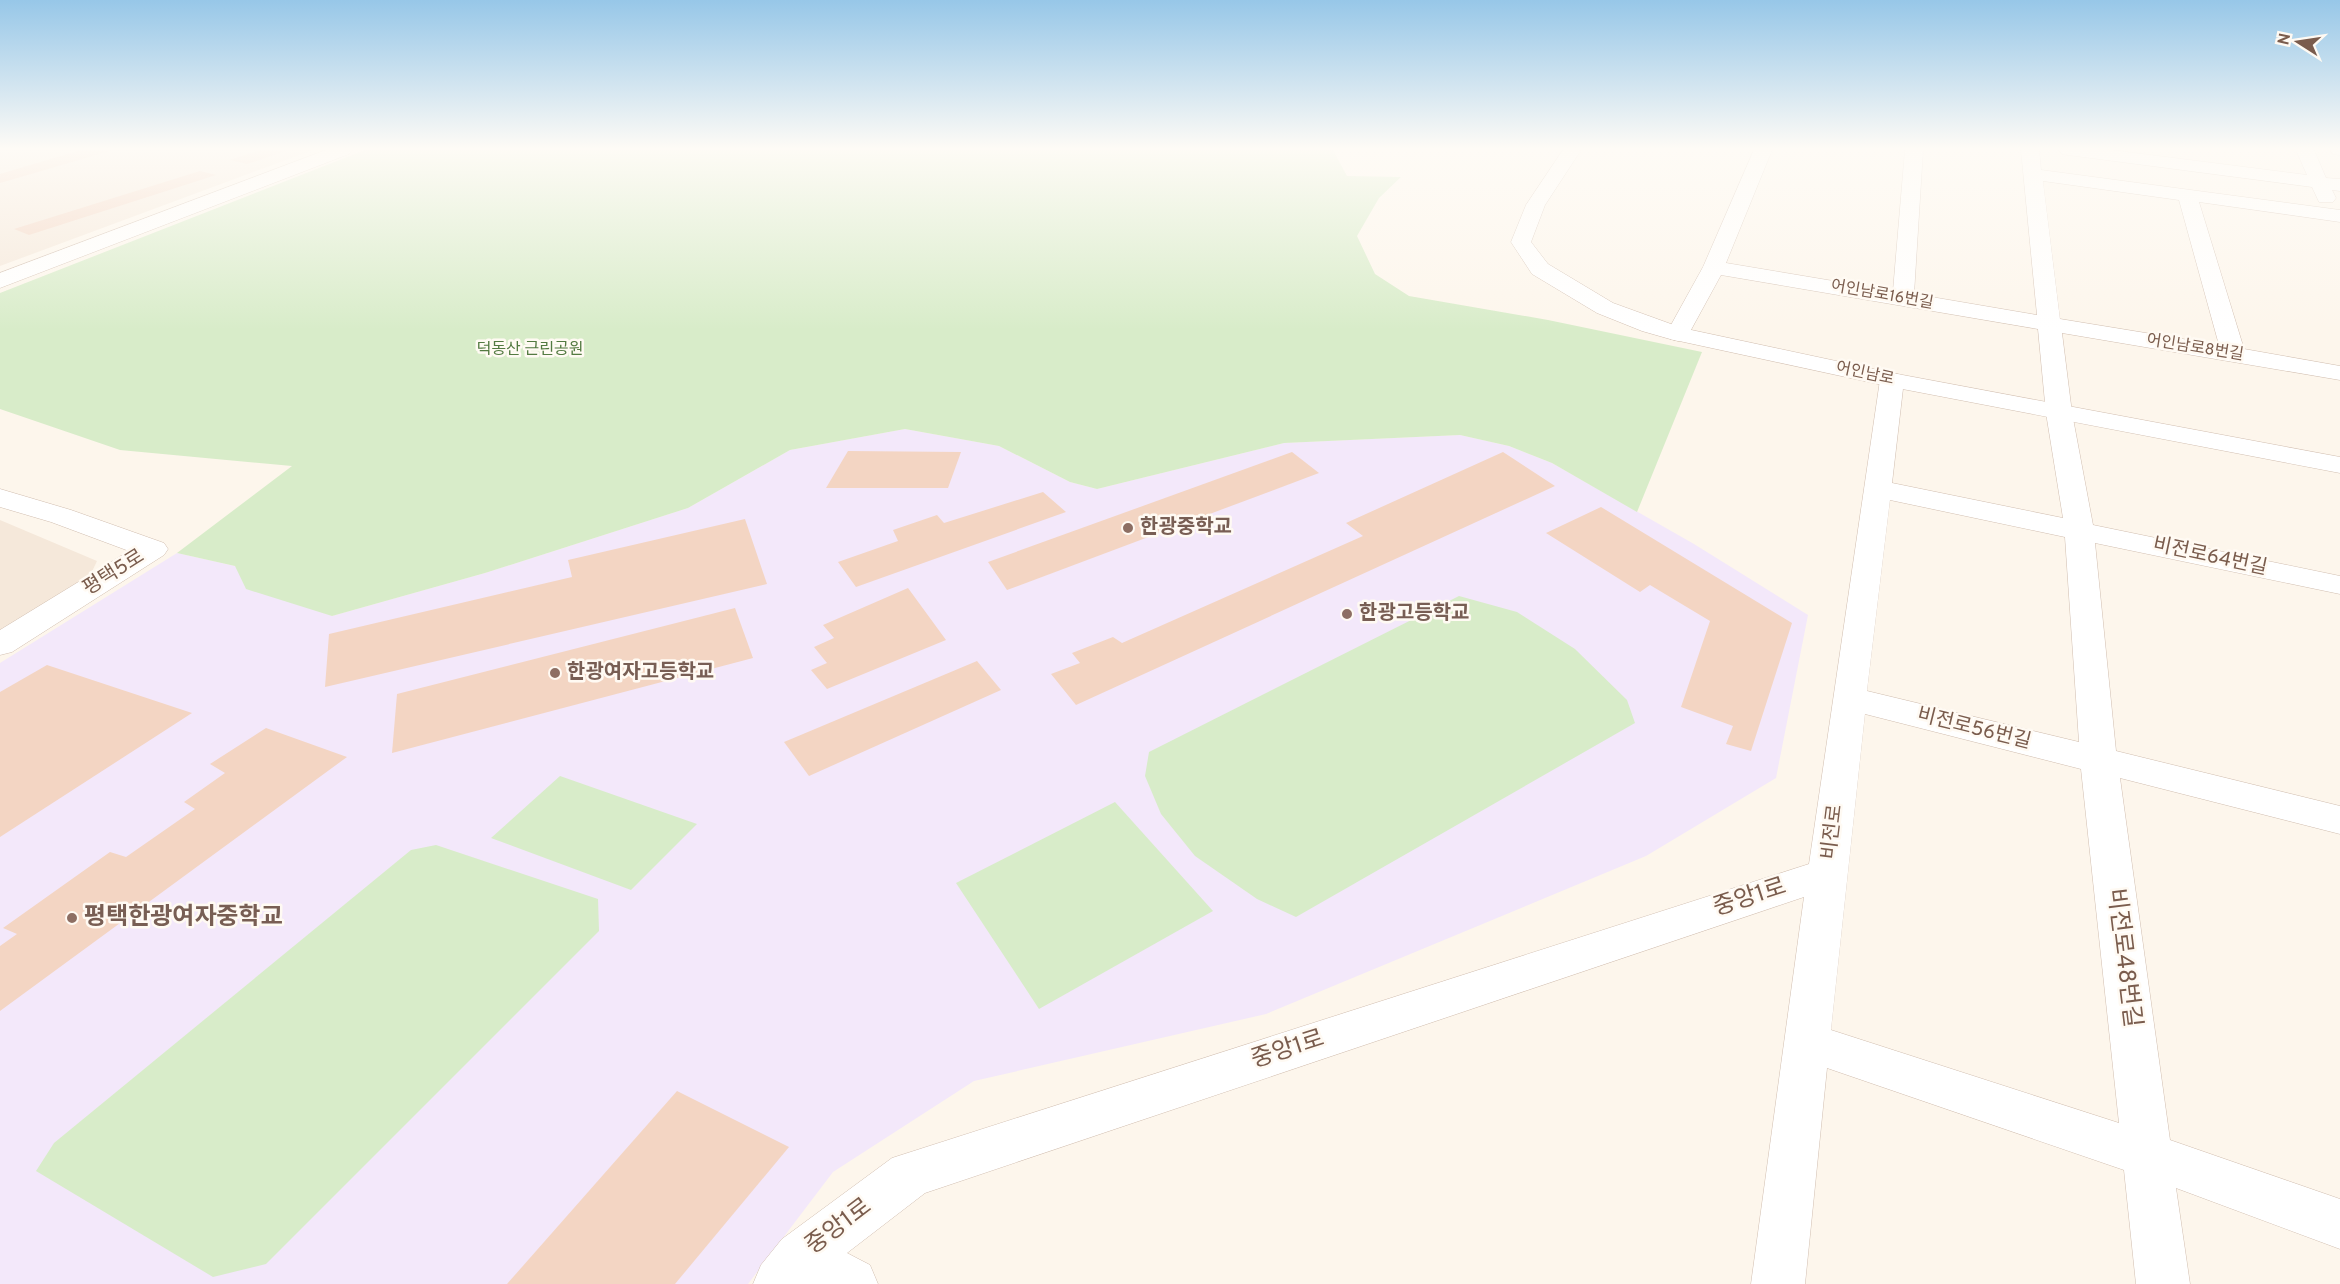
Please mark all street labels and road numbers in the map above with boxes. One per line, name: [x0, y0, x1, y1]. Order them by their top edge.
street label: 어인남로16번길: [1829, 276, 1935, 314]
street label: 어인남로8번길: [2145, 330, 2245, 366]
street label: 어인남로: [1834, 358, 1896, 390]
street label: 비전로64번길: [2150, 532, 2270, 582]
street label: 평택5로: [78, 544, 150, 602]
street label: 비전로56번길: [1914, 702, 2034, 756]
street label: 비전로: [1817, 803, 1849, 861]
street label: 중앙1로: [1710, 872, 1790, 924]
street label: 비전로48번길: [2100, 887, 2146, 1029]
street label: 중앙1로: [1248, 1024, 1328, 1076]
street label: 중앙1로: [800, 1192, 878, 1262]

